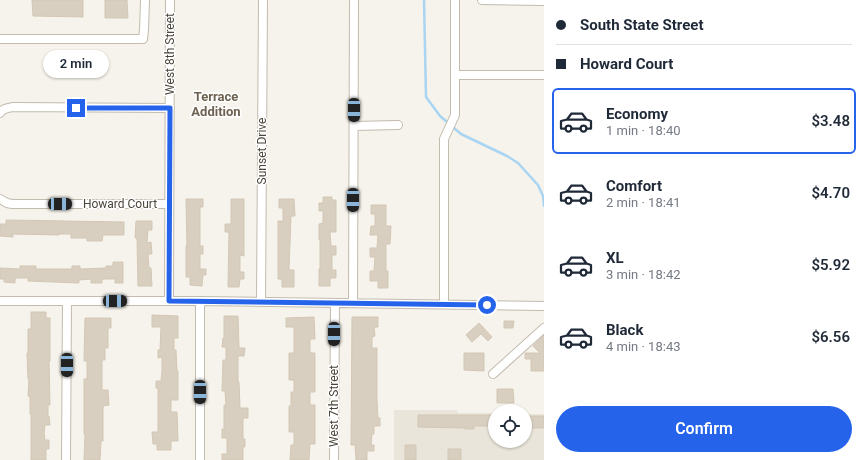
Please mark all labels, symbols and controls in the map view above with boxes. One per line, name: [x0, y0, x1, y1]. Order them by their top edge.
street label: West 8th Street: [163, 13, 177, 95]
text: South State Street: [580, 16, 704, 34]
callout: 2 min: [43, 50, 109, 78]
text: Howard Court: [580, 55, 673, 73]
text: 2 min: [60, 56, 92, 71]
district label: Terrace Addition: [191, 89, 241, 119]
car: [348, 98, 360, 122]
route end: [67, 99, 85, 117]
icon: car: [558, 103, 594, 139]
text: Economy: [606, 105, 668, 123]
text: $3.48: [811, 112, 850, 130]
street label: Sunset Drive: [255, 118, 269, 184]
text: 1 min · 18:40: [606, 123, 681, 138]
icon: car: [558, 175, 594, 211]
text: Comfort: [606, 177, 662, 195]
text: $4.70: [811, 184, 850, 202]
car: [347, 188, 359, 212]
text: 2 min · 18:41: [606, 195, 681, 210]
street label: Howard Court: [83, 197, 157, 211]
car: [48, 198, 72, 210]
icon: car: [558, 247, 594, 283]
text: XL: [606, 249, 624, 267]
text: $5.92: [811, 256, 850, 274]
text: 3 min · 18:42: [606, 267, 681, 282]
car: [103, 295, 127, 307]
route start: [478, 296, 496, 314]
icon: car: [558, 319, 594, 355]
text: Black: [606, 321, 643, 339]
car: [328, 322, 340, 346]
text: $6.56: [811, 328, 850, 346]
text: 4 min · 18:43: [606, 339, 681, 354]
car: [61, 353, 73, 377]
street label: West 7th Street: [327, 365, 341, 447]
car: [194, 380, 206, 404]
map controls: [488, 404, 532, 448]
button: locate: [488, 404, 532, 448]
button: Confirm: [556, 406, 852, 452]

